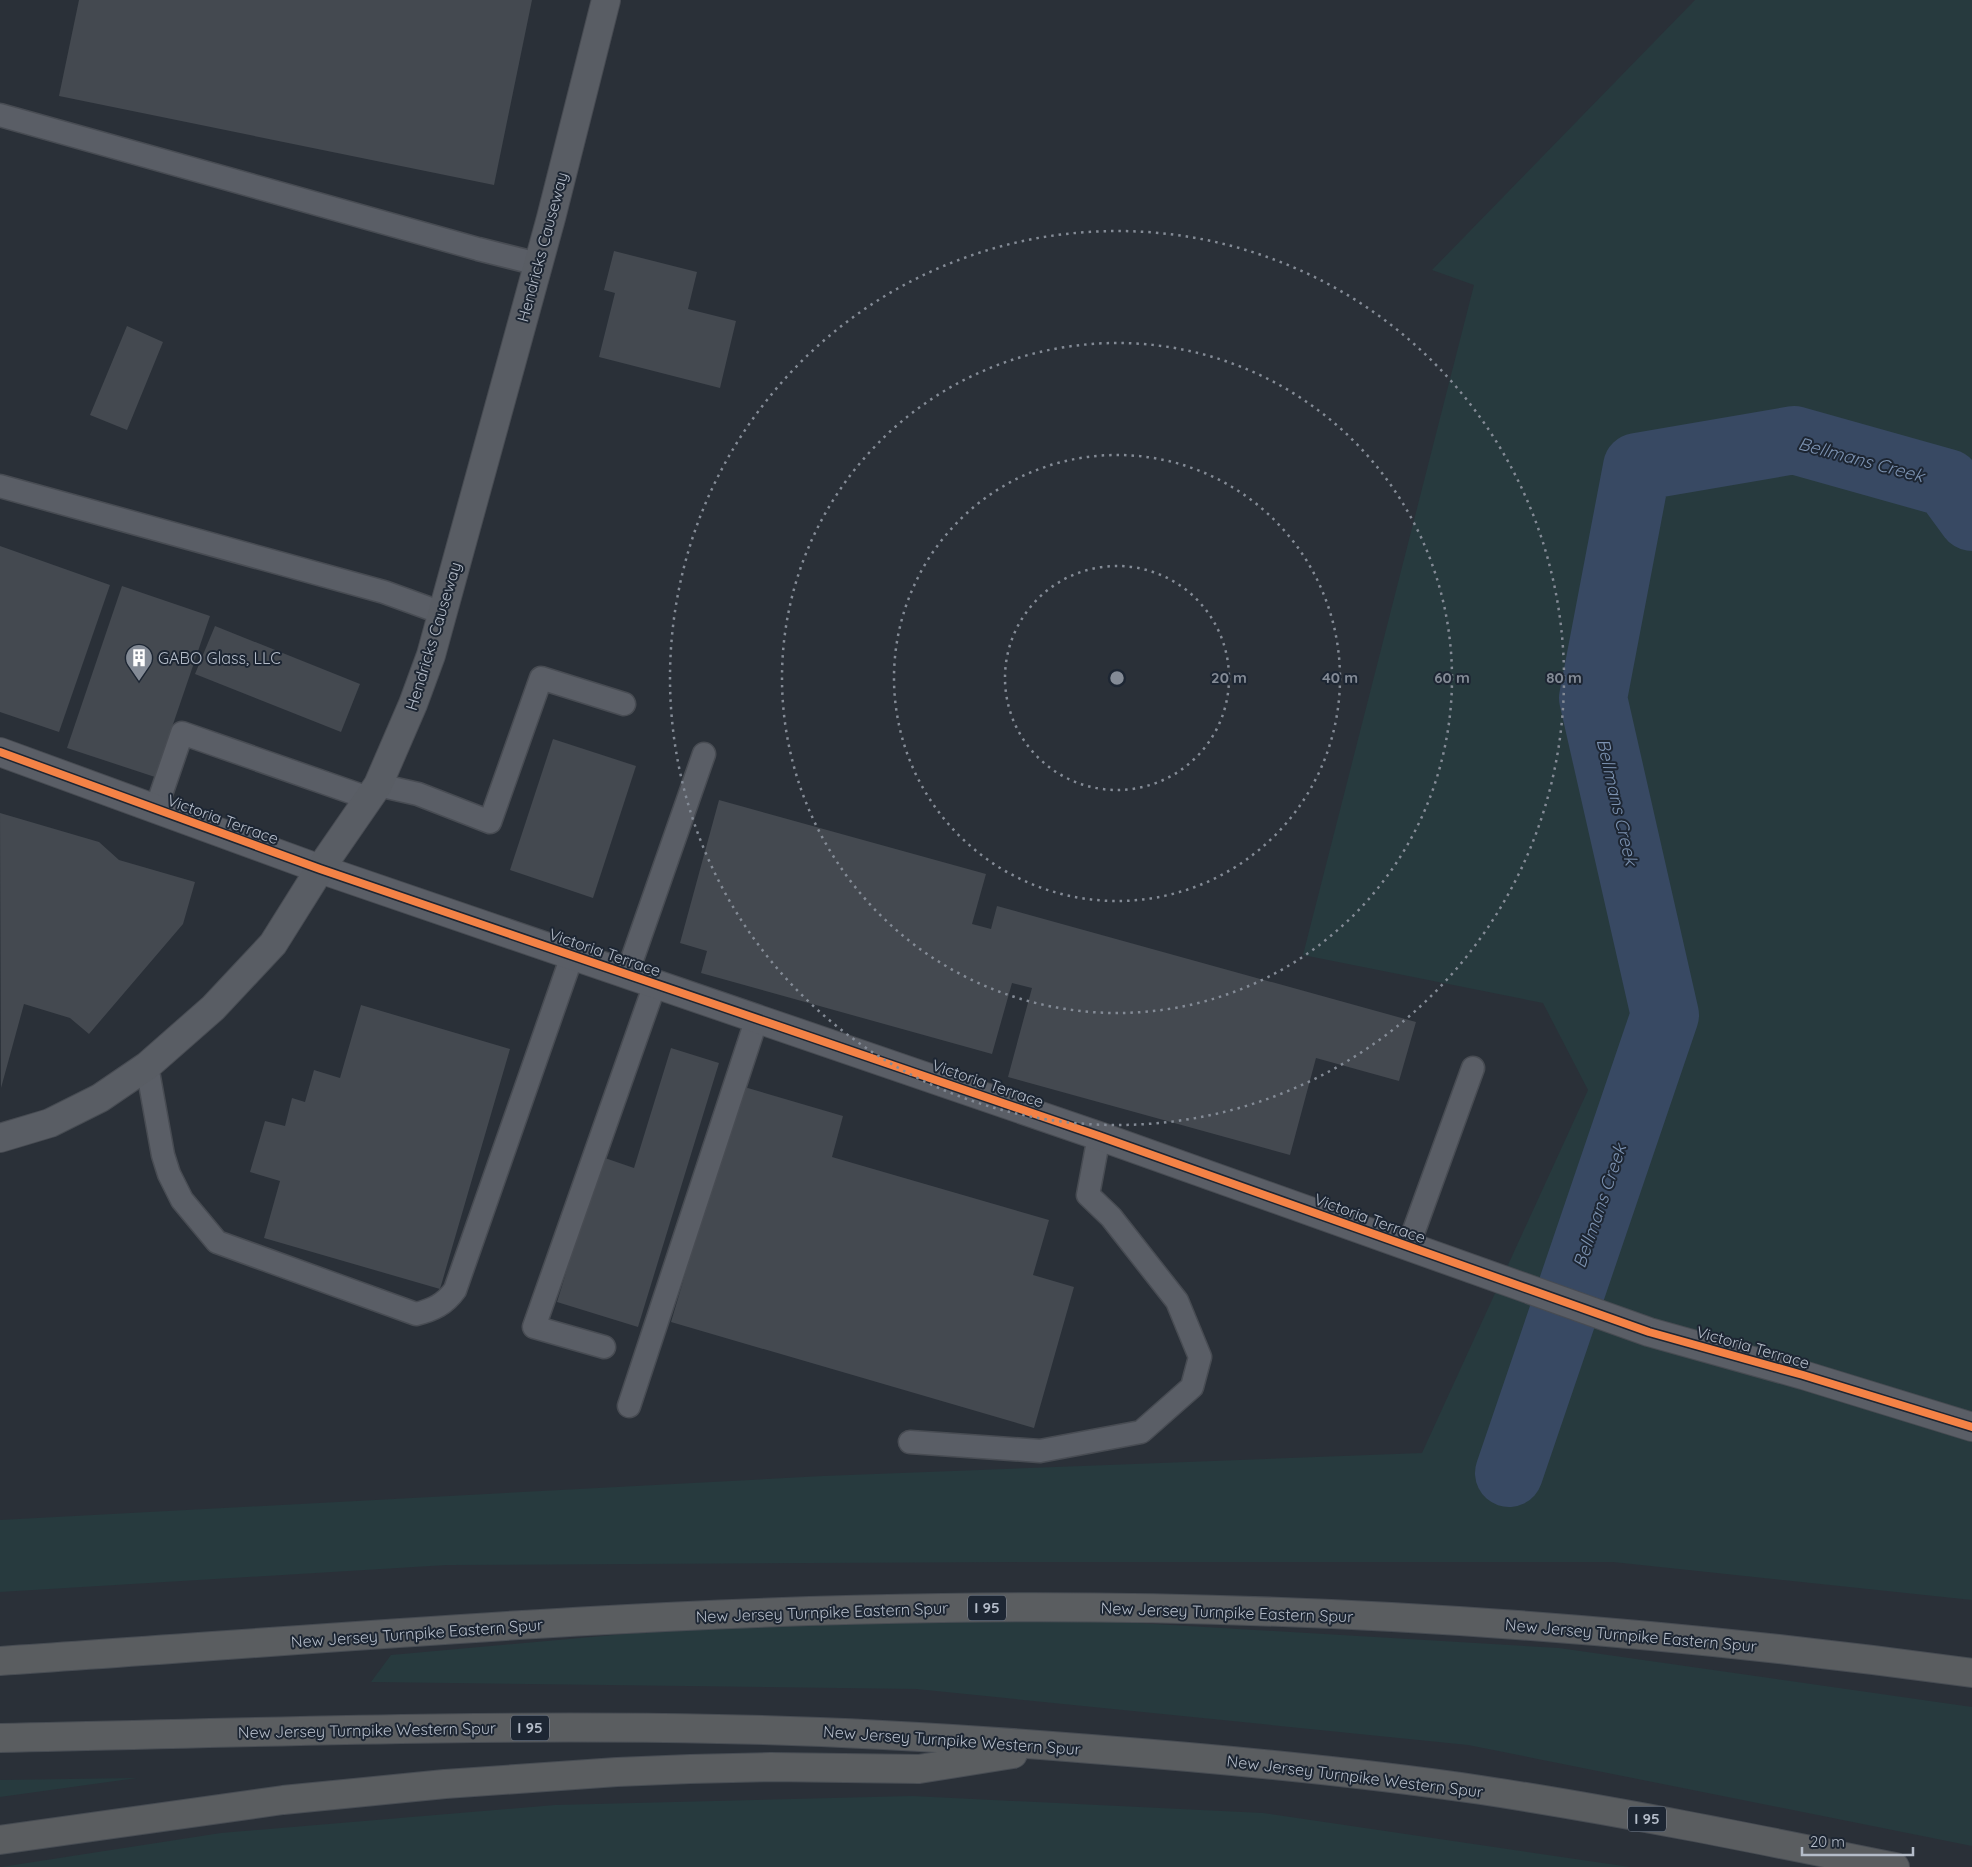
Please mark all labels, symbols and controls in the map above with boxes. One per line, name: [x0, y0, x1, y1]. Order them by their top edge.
street label: Hendricks Causeway: [512, 170, 572, 324]
water label: Bellmans Creek: [1796, 432, 1928, 488]
street label: Hendricks Causeway: [401, 559, 465, 713]
building icon: GABO Glass, LLC: [124, 643, 154, 682]
place label: GABO Glass, LLC: [158, 648, 281, 668]
text: 20 m: [1211, 668, 1247, 687]
text: 40 m: [1322, 668, 1358, 687]
text: 60 m: [1434, 668, 1470, 687]
text: 80 m: [1546, 668, 1582, 687]
centre of rings: [1108, 669, 1126, 687]
water label: Bellmans Creek: [1592, 736, 1644, 869]
street label: Victoria Terrace: [165, 790, 281, 848]
street label: Victoria Terrace: [546, 924, 664, 980]
street label: Victoria Terrace: [929, 1055, 1047, 1111]
water label: Bellmans Creek: [1568, 1140, 1632, 1271]
street label: Victoria Terrace: [1312, 1189, 1428, 1247]
street label: Victoria Terrace: [1694, 1321, 1812, 1373]
road number: I 95: [968, 1596, 1006, 1620]
street label: New Jersey Turnpike Eastern Spur: [695, 1598, 949, 1626]
street label: New Jersey Turnpike Eastern Spur: [1100, 1598, 1354, 1626]
street label: New Jersey Turnpike Eastern Spur: [290, 1614, 544, 1652]
street label: New Jersey Turnpike Eastern Spur: [1504, 1614, 1758, 1656]
road number: I 95: [511, 1716, 549, 1740]
street label: New Jersey Turnpike Western Spur: [238, 1718, 496, 1742]
street label: New Jersey Turnpike Western Spur: [822, 1721, 1082, 1759]
street label: New Jersey Turnpike Western Spur: [1226, 1750, 1484, 1802]
road number: I 95: [1628, 1806, 1666, 1832]
scale bar: [1802, 1824, 1913, 1856]
text: 20 m: [1810, 1832, 1845, 1851]

